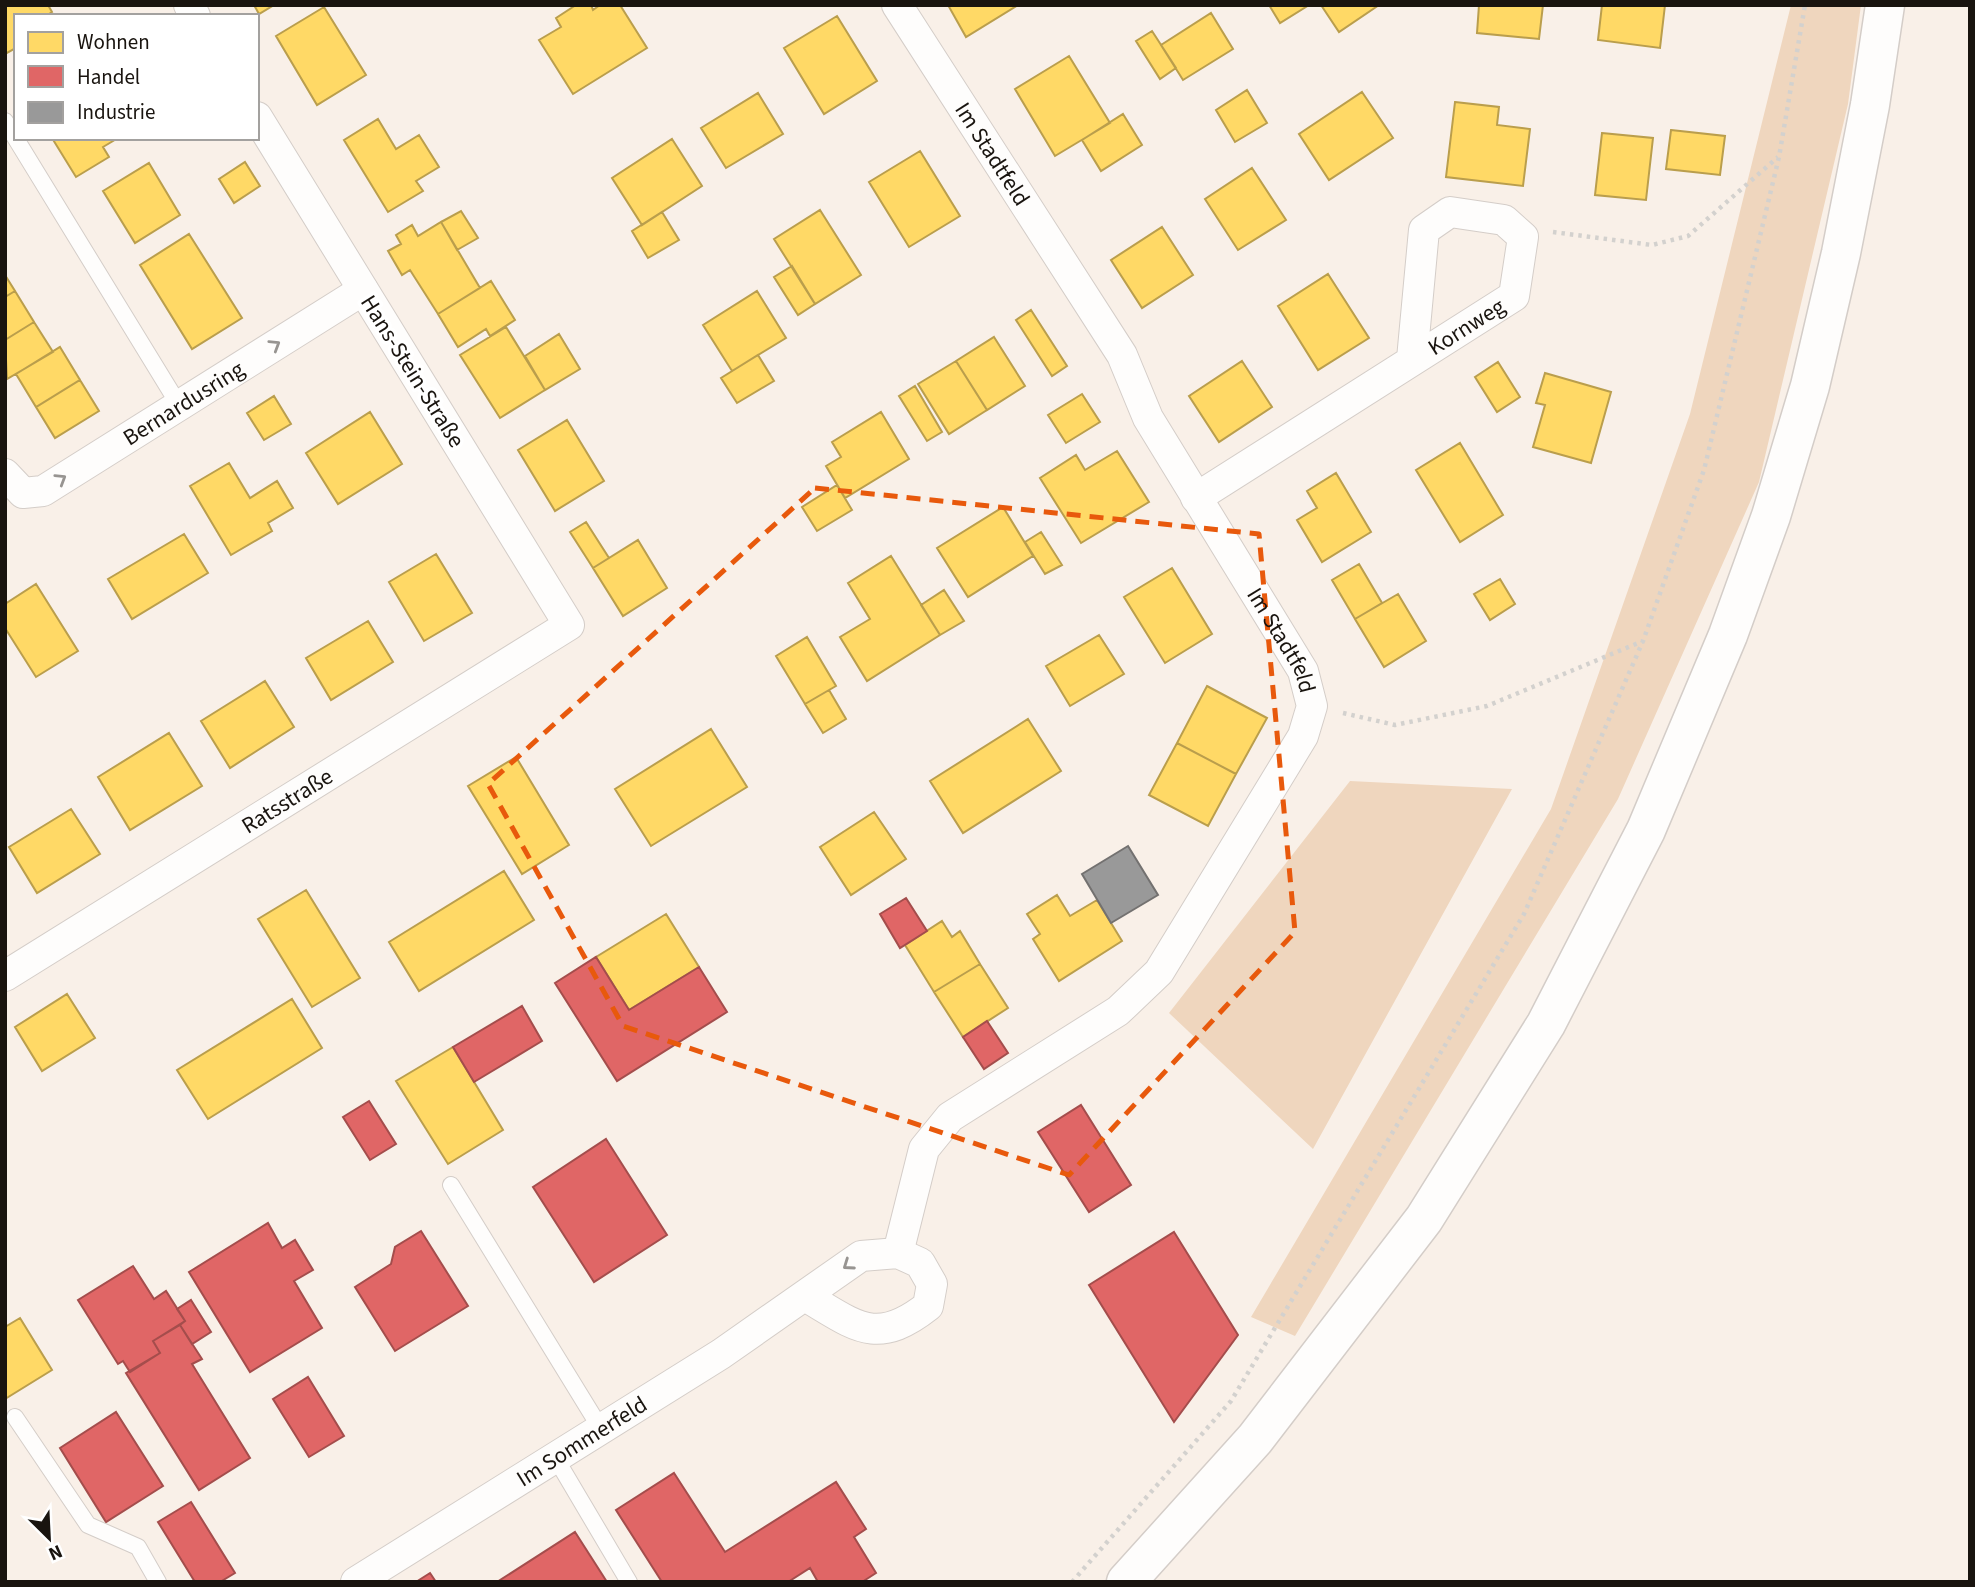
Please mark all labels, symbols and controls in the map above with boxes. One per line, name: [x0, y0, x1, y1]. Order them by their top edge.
legend: [14, 14, 259, 140]
text: Wohnen: [77, 27, 150, 57]
text: Handel: [77, 62, 140, 92]
street label: Im Stadtfeld: [947, 96, 1038, 212]
text: Industrie: [77, 97, 155, 127]
street label: Hans-Stein-Straße: [352, 288, 473, 454]
street label: Kornweg: [1421, 290, 1512, 364]
one-way arrow: [267, 341, 280, 354]
street label: Bernardusring: [117, 352, 251, 454]
one-way arrow: [54, 474, 67, 487]
street label: Im Stadtfeld: [1239, 581, 1324, 696]
street label: Ratsstraße: [235, 760, 339, 842]
one-way arrow: [843, 1257, 856, 1269]
street label: Im Sommerfeld: [510, 1388, 654, 1495]
north arrow: [14, 1503, 84, 1573]
text: N: [44, 1537, 67, 1567]

